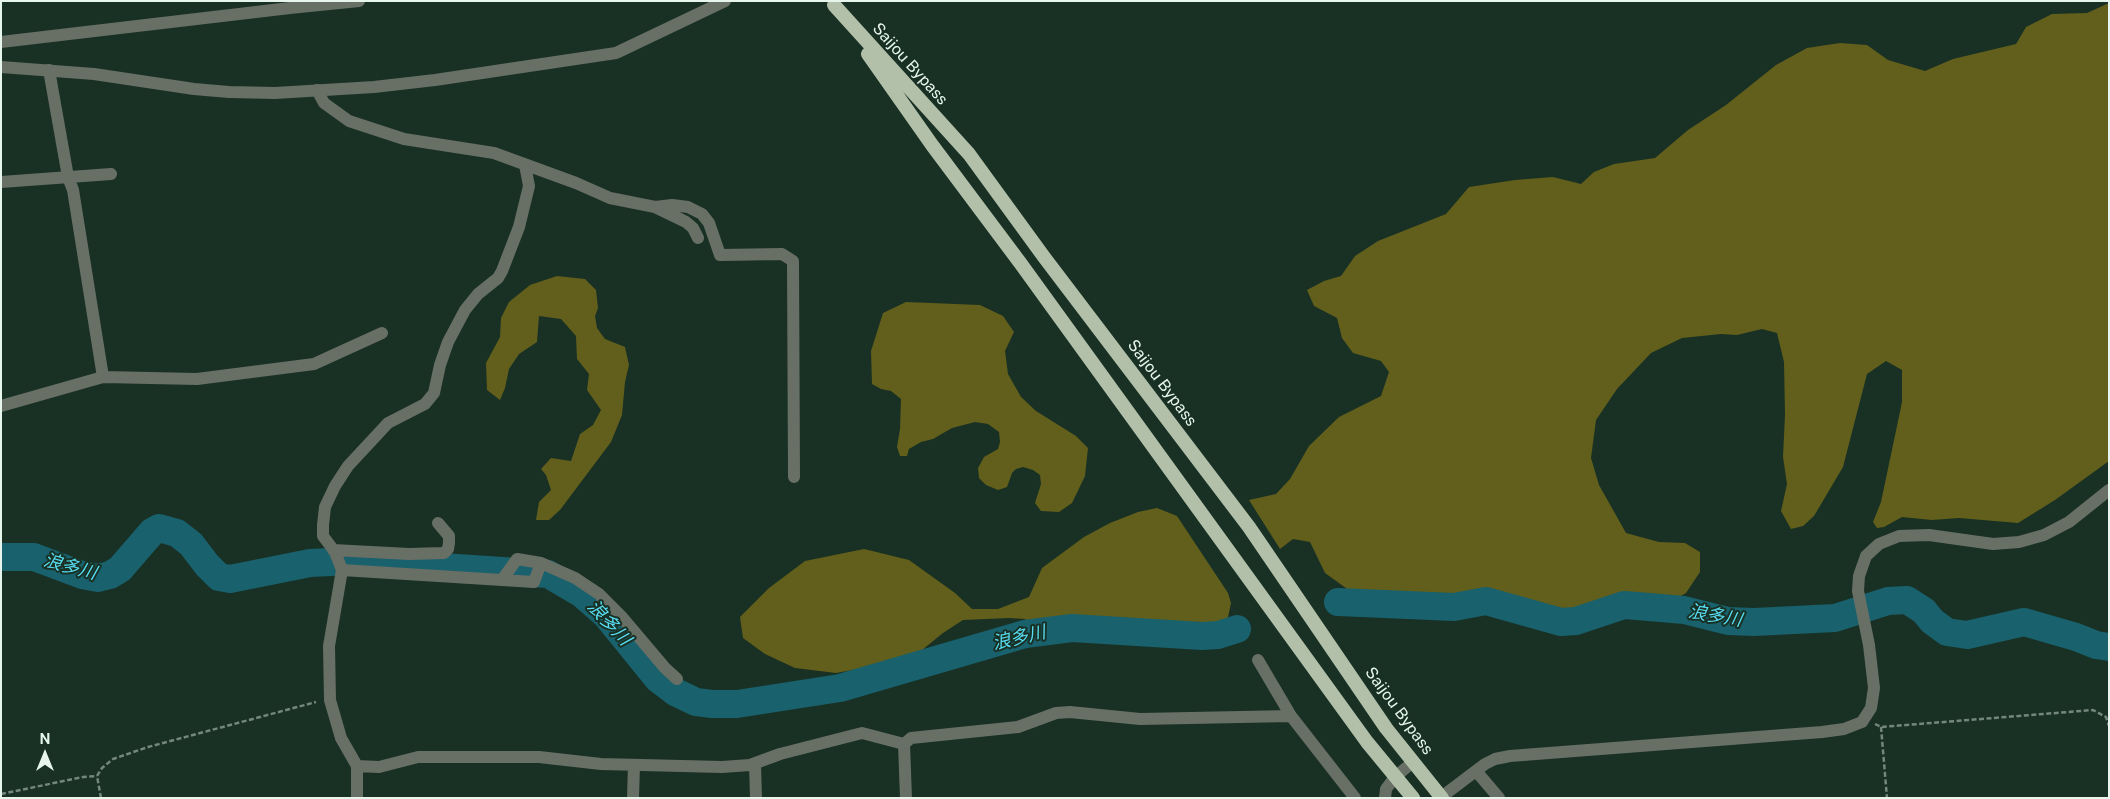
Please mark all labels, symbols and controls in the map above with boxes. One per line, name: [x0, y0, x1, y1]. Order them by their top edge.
street label: Saijou Bypass: [868, 19, 952, 109]
street label: Saijou Bypass: [1123, 336, 1201, 430]
water label: 浪多川: [41, 550, 99, 584]
water label: 浪多川: [583, 596, 635, 650]
water label: 浪多川: [1687, 601, 1743, 631]
water label: 浪多川: [990, 621, 1048, 655]
street label: Saijou Bypass: [1361, 664, 1437, 758]
north arrow: [20, 729, 70, 779]
text: N: [40, 731, 50, 747]

